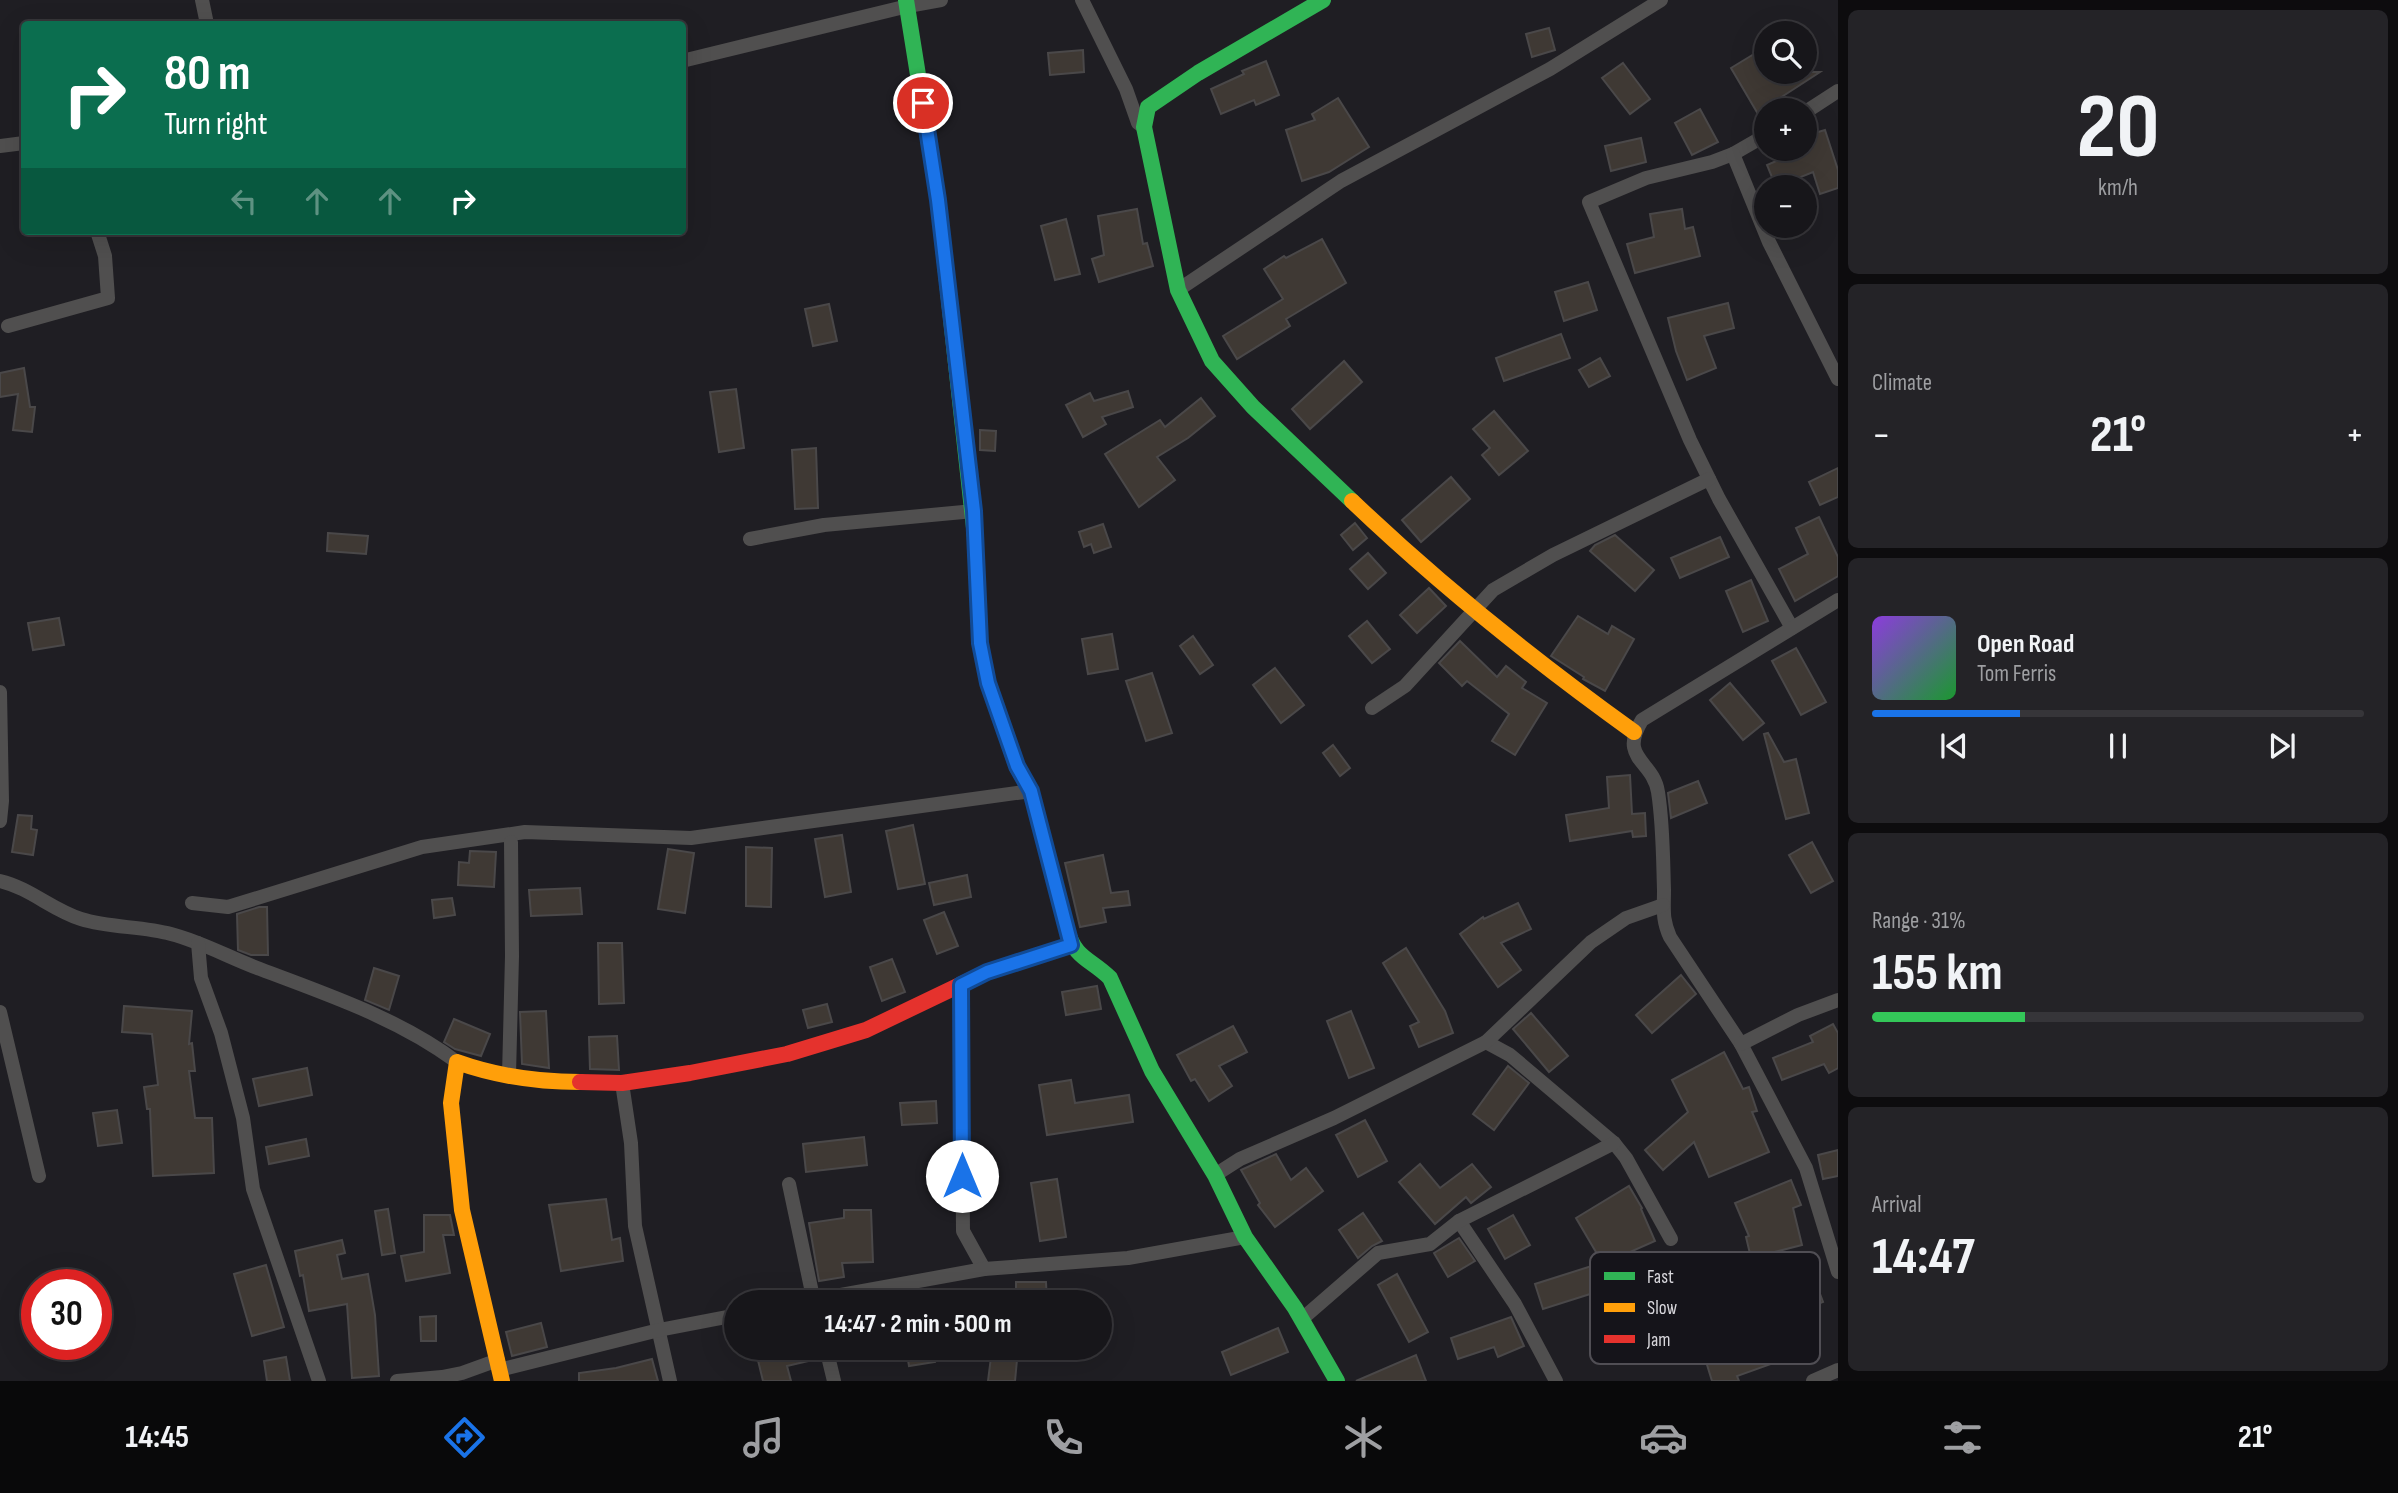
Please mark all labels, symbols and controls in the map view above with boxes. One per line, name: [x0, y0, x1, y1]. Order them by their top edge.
map controls: [1754, 21, 1817, 238]
button: search: [1754, 21, 1817, 84]
text: 80 m: [164, 45, 251, 104]
icon: right: [49, 49, 140, 140]
pin: [893, 73, 953, 133]
text: 20: [2076, 74, 2160, 183]
icon: arrive: [904, 84, 942, 122]
button: +: [1754, 98, 1817, 161]
text: Turn right: [164, 105, 268, 144]
text: km/h: [2098, 174, 2138, 202]
button: −: [1754, 175, 1817, 238]
icon: left: [225, 182, 263, 220]
icon: ahead: [298, 182, 336, 220]
icon: ahead: [371, 182, 409, 220]
icon: right: [444, 182, 482, 220]
text: Climate: [1872, 369, 1932, 397]
text: 21°: [2090, 404, 2146, 467]
text: −: [1872, 413, 1891, 458]
text: +: [2345, 413, 2364, 458]
text: Open Road: [1977, 629, 2074, 660]
text: Tom Ferris: [1977, 660, 2056, 688]
icon: previous: [1935, 727, 1973, 765]
icon: pause: [2099, 727, 2137, 765]
icon: next: [2263, 727, 2301, 765]
text: Range · 31%: [1872, 907, 1966, 935]
text: 155 km: [1872, 942, 2003, 1005]
position arrow: [925, 1139, 999, 1213]
text: Arrival: [1872, 1191, 1921, 1219]
text: 14:47: [1872, 1226, 1975, 1289]
legend: [1590, 1252, 1820, 1364]
text: Fast: [1647, 1266, 1674, 1289]
speed limit sign: 30: [21, 1269, 112, 1360]
text: Slow: [1647, 1297, 1677, 1320]
text: 14:47 · 2 min · 500 m: [824, 1309, 1012, 1340]
text: Jam: [1646, 1329, 1670, 1352]
icon: directions: [440, 1413, 489, 1462]
icon: music: [739, 1413, 788, 1462]
icon: phone: [1039, 1413, 1088, 1462]
icon: climate: [1339, 1413, 1388, 1462]
icon: car: [1639, 1413, 1688, 1462]
icon: filters: [1938, 1413, 1987, 1462]
text: 14:45: [125, 1418, 189, 1457]
text: 21°: [2238, 1418, 2273, 1457]

